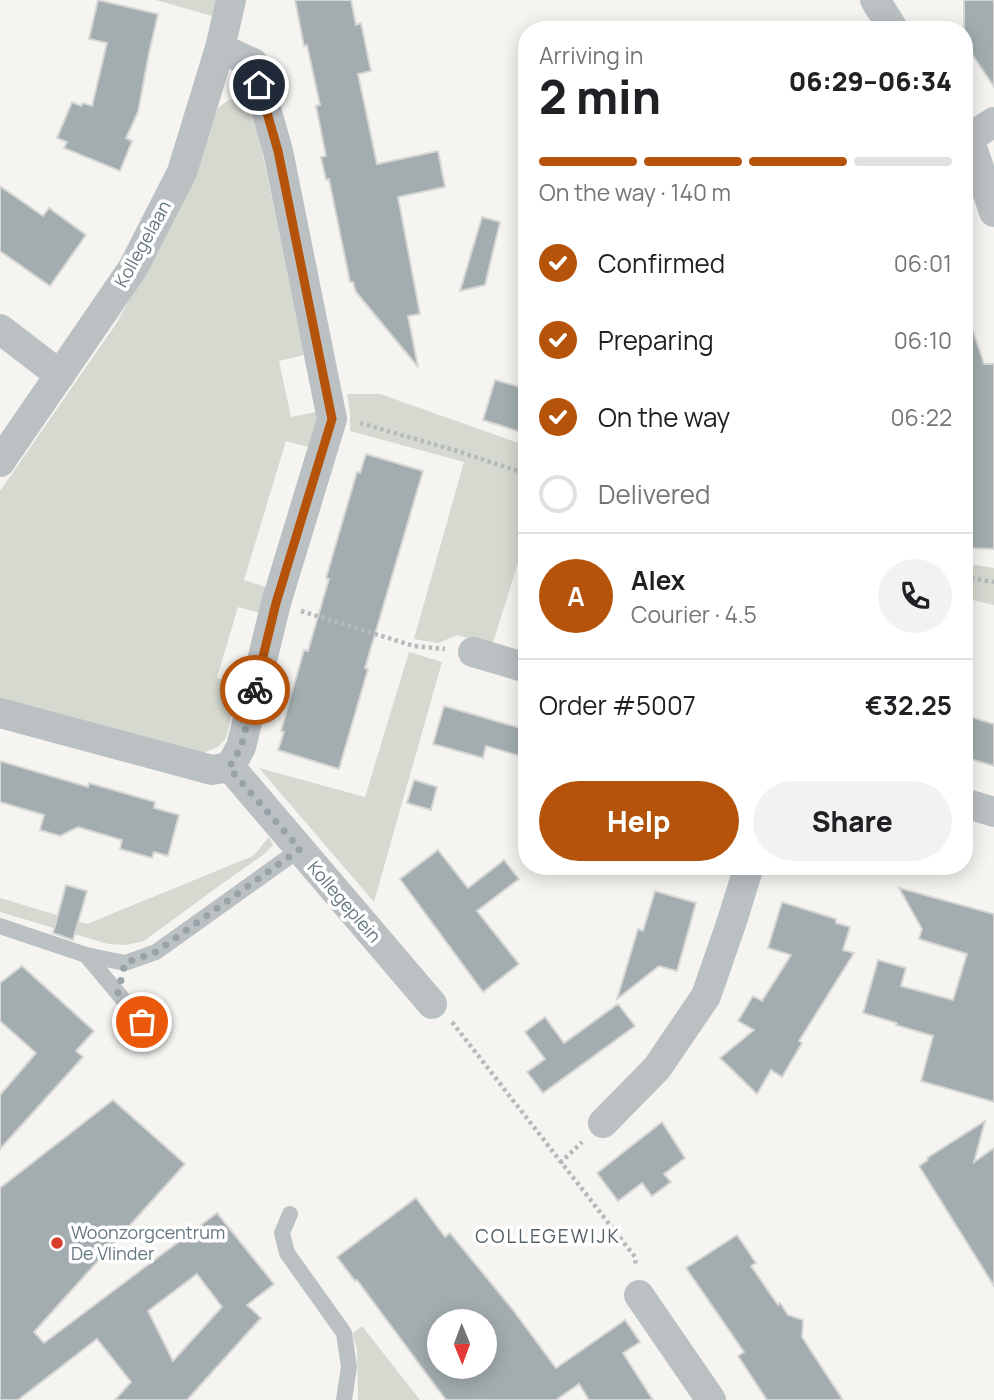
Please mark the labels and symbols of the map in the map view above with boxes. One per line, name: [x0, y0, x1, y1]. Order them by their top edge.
pin: [229, 55, 289, 115]
street label: Kollegelaan: [108, 196, 176, 291]
courier: [220, 655, 290, 725]
street label: Kollegeplein: [303, 855, 387, 947]
pin: [112, 992, 172, 1052]
place label: Woonzorgcentrum De Vlinder: [71, 1220, 225, 1265]
district label: COLLEGEWIJK: [475, 1223, 621, 1249]
marker: Woonzorgcentrum De Vlinder: [49, 1235, 65, 1251]
north arrow: [427, 1309, 497, 1379]

